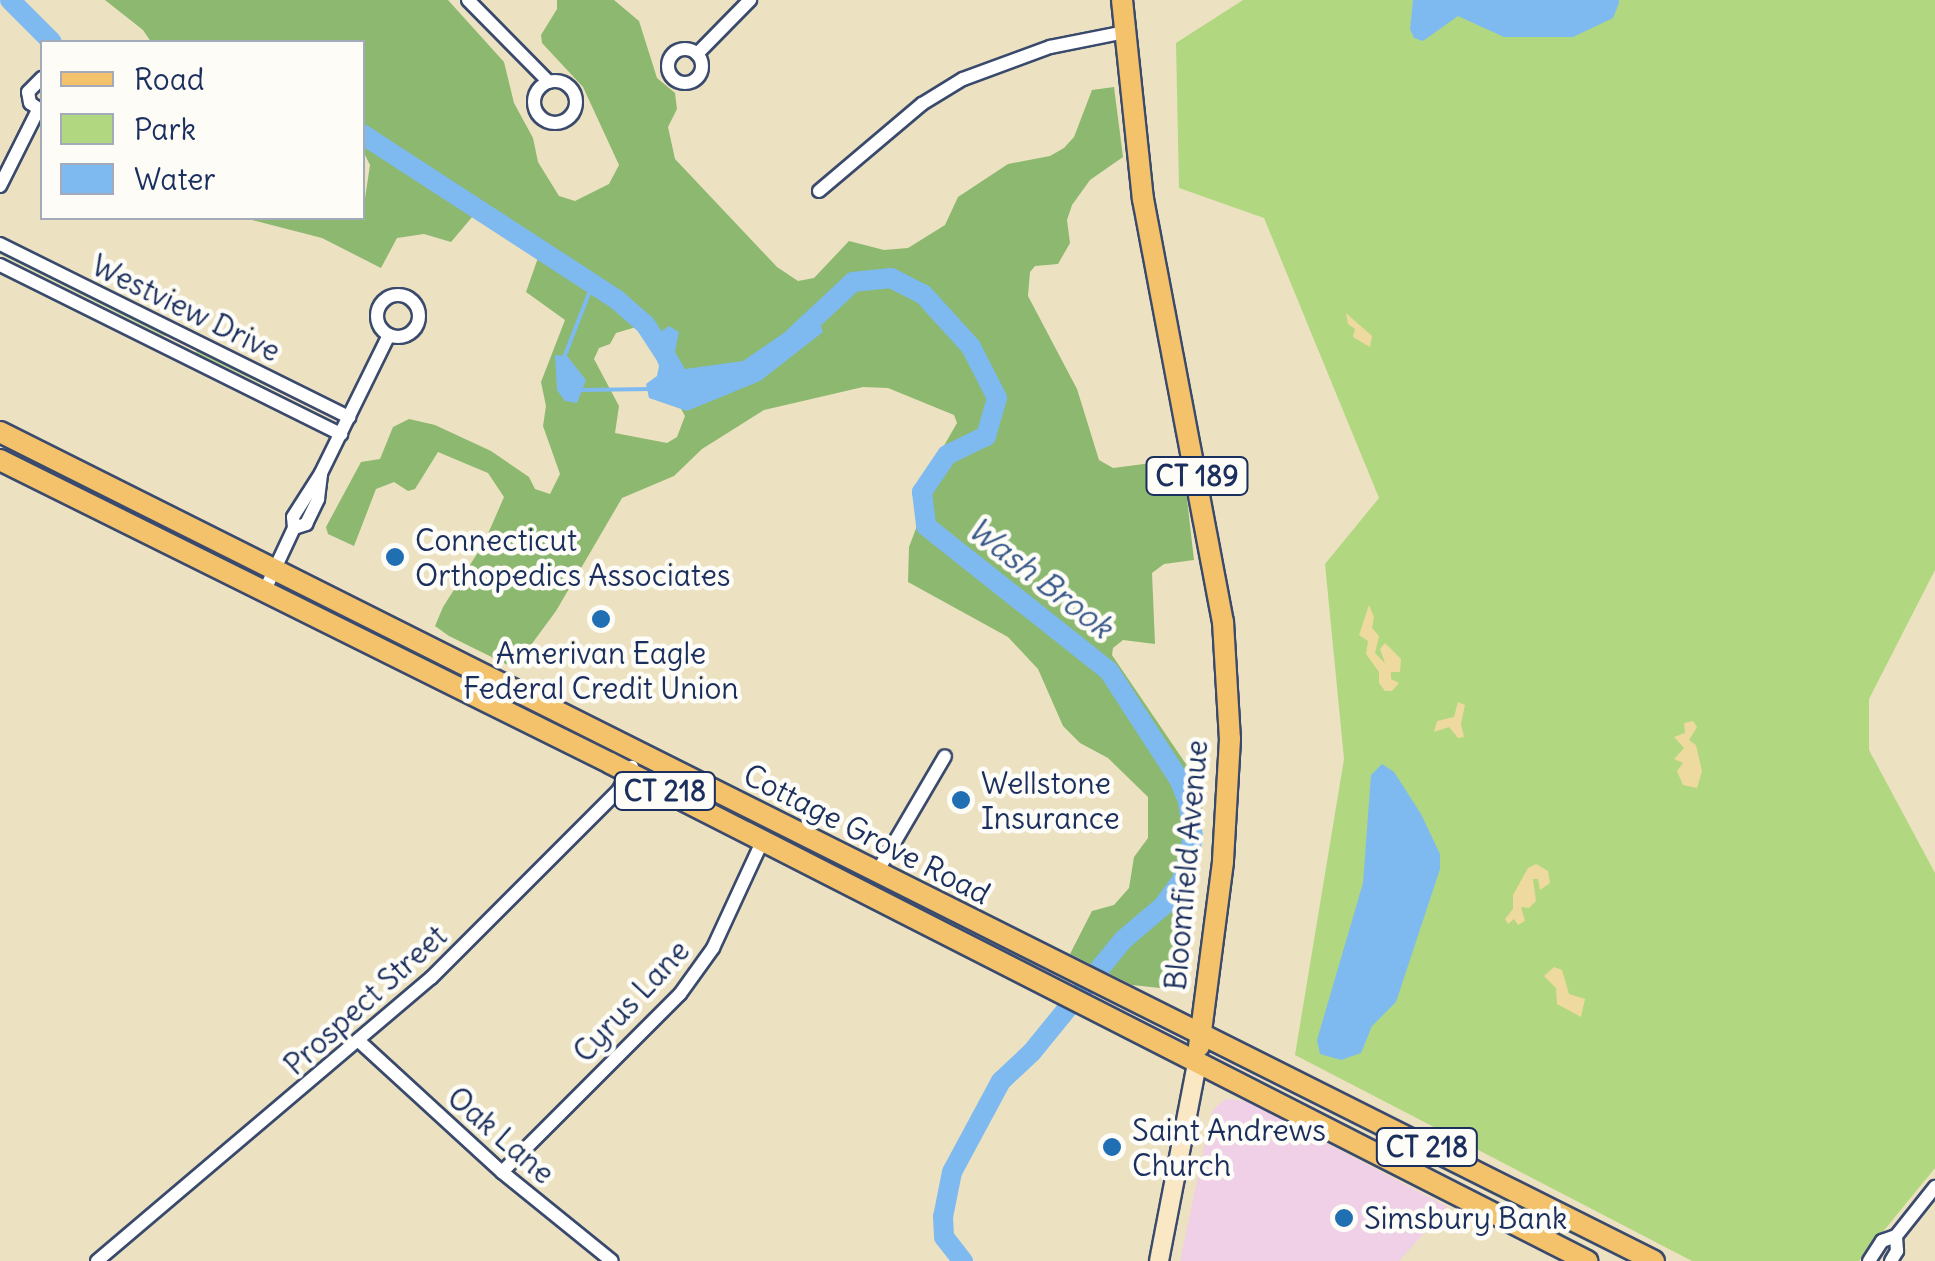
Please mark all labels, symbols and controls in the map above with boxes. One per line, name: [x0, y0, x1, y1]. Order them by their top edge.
legend: [40, 40, 365, 220]
text: Road: [134, 60, 204, 98]
text: Park: [134, 110, 196, 148]
text: Water: [134, 160, 216, 198]
street label: Westview Drive: [86, 247, 286, 369]
road number: CT 189: [1144, 453, 1250, 499]
water label: Wash Brook: [960, 510, 1120, 646]
place label: Connecticut Orthopedics Associates: [415, 522, 730, 592]
marker: Connecticut Orthopedics Associates: [384, 546, 406, 568]
marker: Amerivan Eagle Federal Credit Union: [590, 608, 612, 630]
place label: Amerivan Eagle Federal Credit Union: [463, 635, 739, 706]
street label: Bloomfield Avenue: [1157, 738, 1215, 992]
street label: Cottage Grove Road: [738, 756, 996, 912]
place label: Wellstone Insurance: [981, 765, 1120, 836]
road number: CT 218: [612, 768, 718, 814]
marker: Wellstone Insurance: [950, 789, 972, 811]
street label: Prospect Street: [276, 918, 454, 1082]
street label: Cyrus Lane: [565, 933, 697, 1069]
street label: Oak Lane: [440, 1079, 562, 1191]
place label: Saint Andrews Church: [1132, 1112, 1326, 1182]
road number: CT 218: [1374, 1124, 1480, 1170]
marker: Saint Andrews Church: [1101, 1136, 1123, 1158]
place label: Simsbury Bank: [1364, 1200, 1567, 1236]
marker: Simsbury Bank: [1333, 1207, 1355, 1229]

